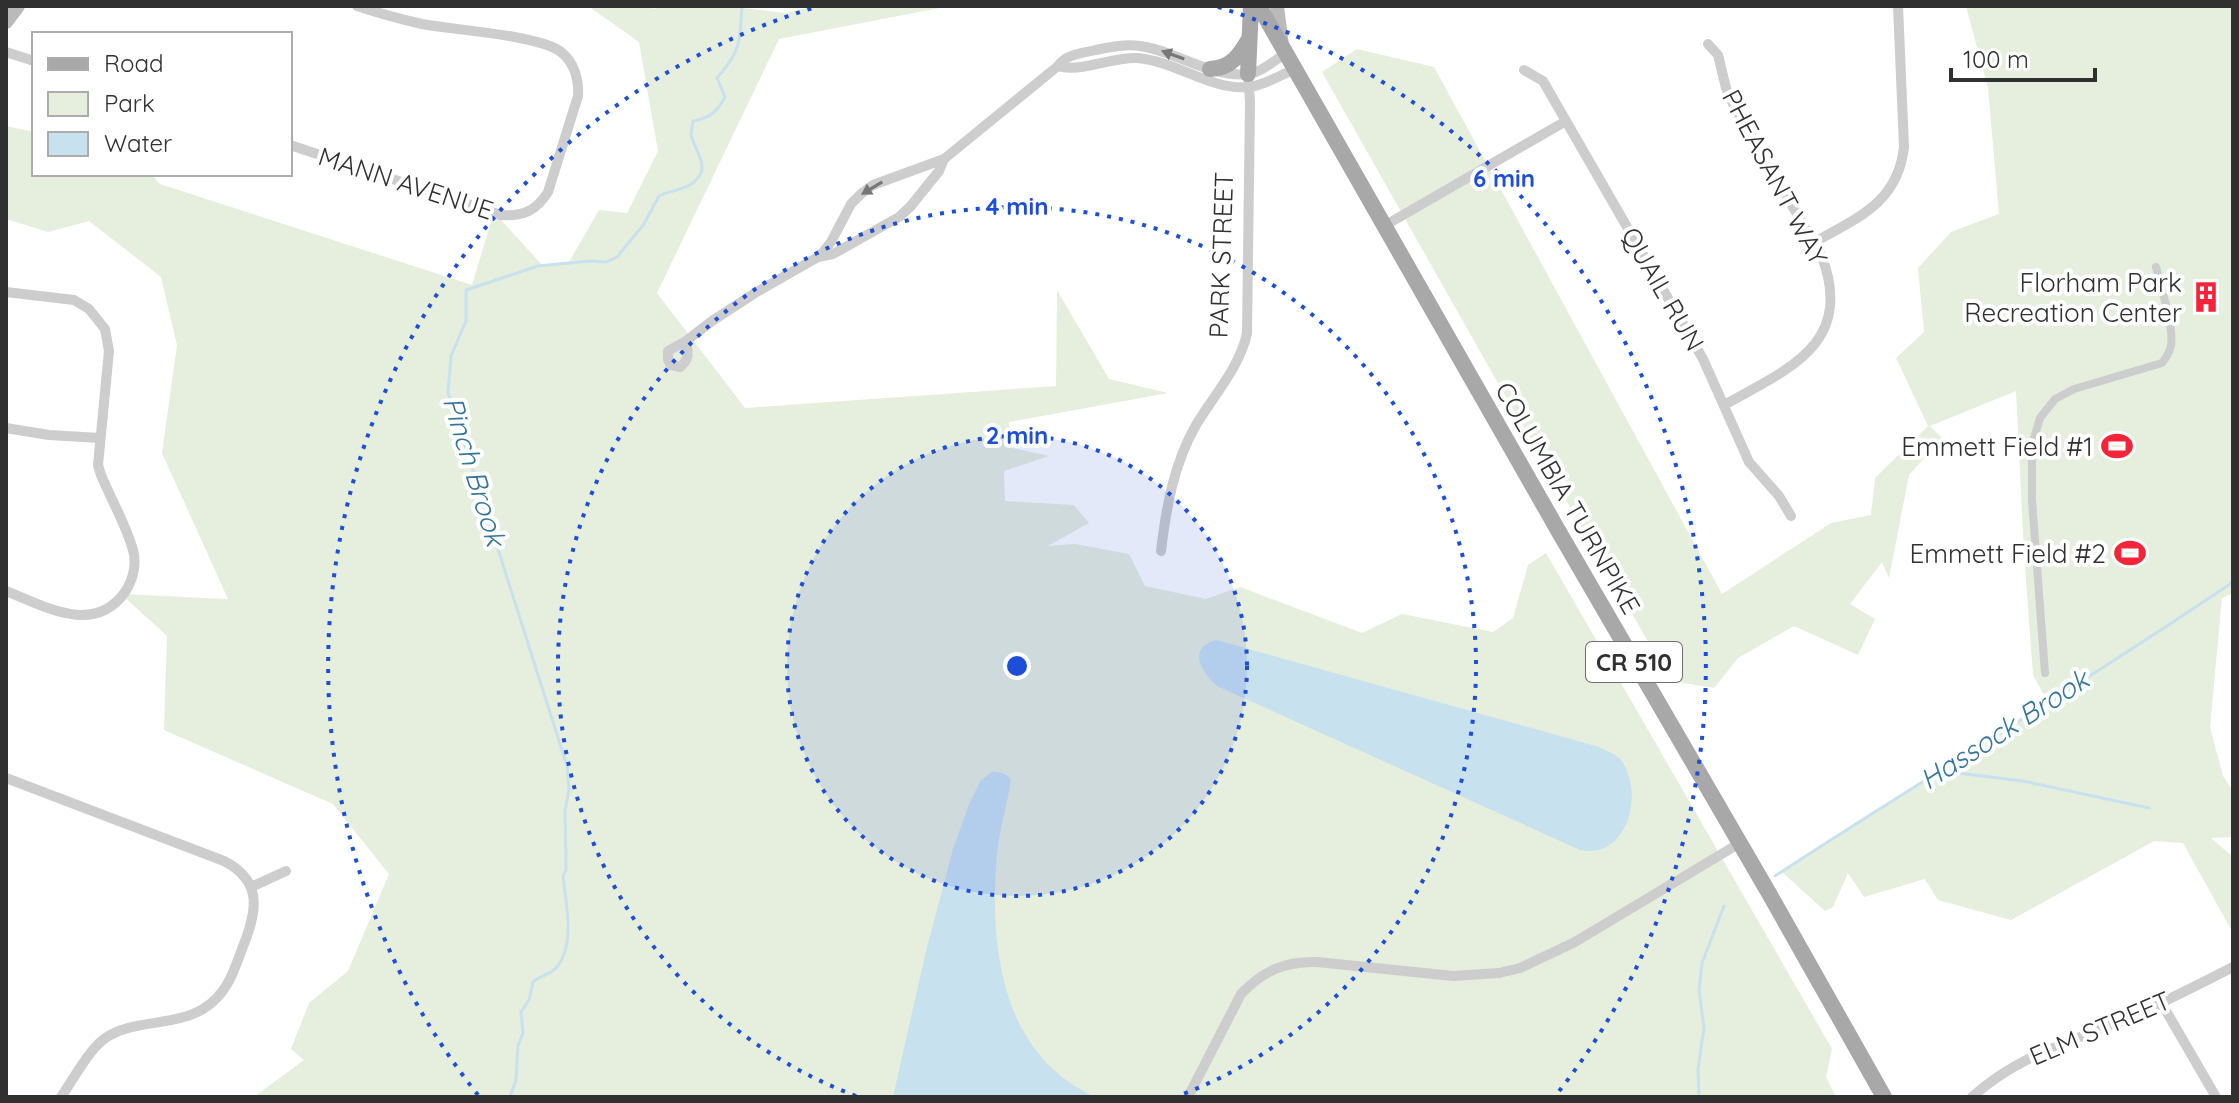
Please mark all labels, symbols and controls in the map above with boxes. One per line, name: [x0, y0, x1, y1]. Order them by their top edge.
legend: [32, 32, 292, 176]
scale bar: [1951, 32, 2095, 82]
text: 100 m: [1963, 44, 2029, 74]
text: Road: [104, 48, 164, 78]
one-way arrow: [1160, 48, 1184, 61]
street label: PHEASANT WAY: [1715, 84, 1835, 271]
text: Park: [104, 88, 155, 118]
text: Water: [104, 128, 172, 158]
street label: MANN AVENUE: [314, 139, 498, 227]
text: 6 min: [1473, 163, 1535, 193]
street label: PARK STREET: [1202, 171, 1240, 339]
one-way arrow: [861, 181, 883, 195]
text: 4 min: [986, 191, 1048, 221]
street label: QUAIL RUN: [1614, 221, 1712, 357]
place label: Florham Park Recreation Center: [1964, 266, 2182, 329]
building icon: Florham Park Recreation Center: [2189, 280, 2223, 314]
street label: COLUMBIA TURNPIKE: [1488, 376, 1648, 620]
water label: Pinch Brook: [436, 392, 515, 553]
text: 2 min: [986, 420, 1048, 450]
sports icon: Emmett Field #1: [2100, 429, 2134, 463]
place label: Emmett Field #1: [1901, 430, 2093, 463]
sports icon: Emmett Field #2: [2113, 536, 2147, 570]
place label: Emmett Field #2: [1909, 537, 2106, 570]
road number: CR 510: [1586, 642, 1682, 682]
centre of rings: [1003, 652, 1031, 680]
water label: Hassock Brook: [1913, 660, 2098, 797]
street label: ELM STREET: [2024, 983, 2176, 1073]

